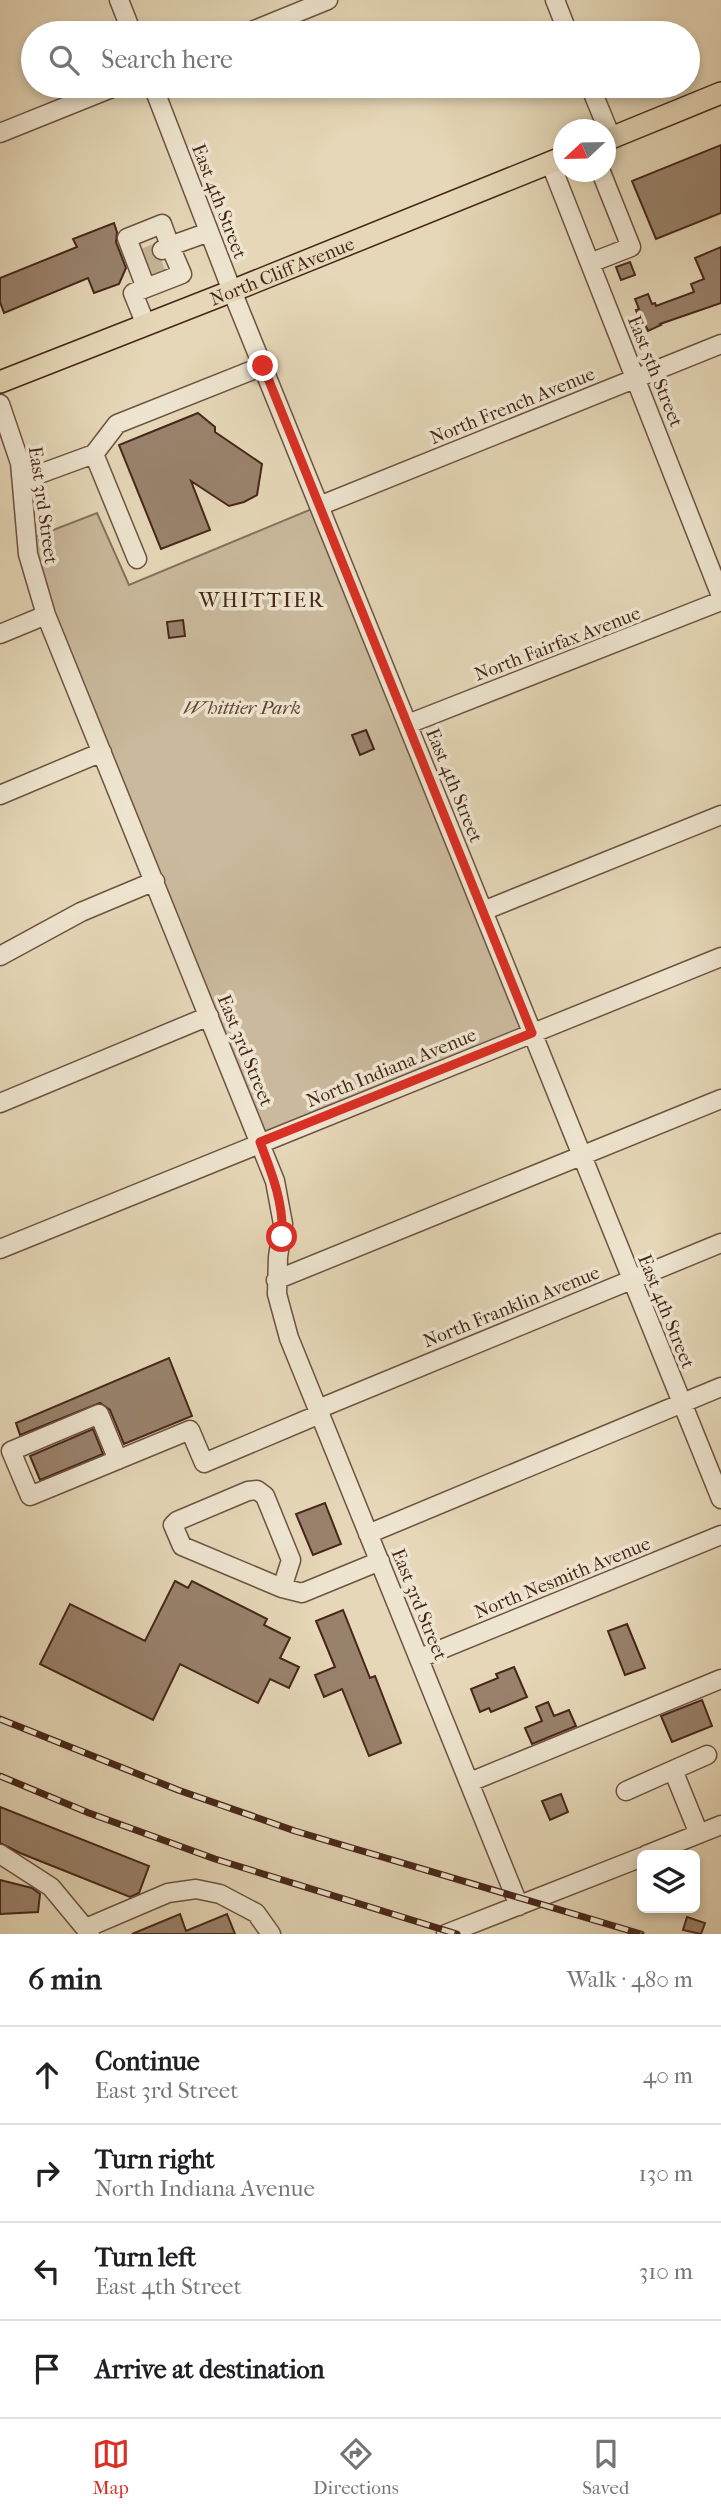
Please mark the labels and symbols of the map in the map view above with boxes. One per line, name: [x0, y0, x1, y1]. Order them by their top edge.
north arrow: [553, 119, 616, 182]
street label: East 4th Street: [187, 141, 251, 262]
street label: North Cliff Avenue: [207, 233, 358, 311]
street label: East 5th Street: [623, 312, 687, 430]
route end: [247, 350, 278, 381]
street label: North French Avenue: [427, 363, 598, 449]
street label: East 3rd Street: [24, 445, 62, 566]
district label: WHITTIER: [198, 588, 325, 612]
street label: North Fairfax Avenue: [471, 602, 644, 686]
park label: Whittier Park: [183, 697, 301, 719]
street label: East 4th Street: [421, 725, 487, 846]
street label: East 3rd Street: [213, 991, 278, 1110]
street label: North Indiana Avenue: [303, 1024, 480, 1112]
route start: [266, 1221, 297, 1252]
street label: East 4th Street: [633, 1251, 699, 1372]
street label: North Franklin Avenue: [420, 1261, 603, 1352]
street label: North Nesmith Avenue: [471, 1533, 654, 1623]
street label: East 3rd Street: [387, 1545, 452, 1664]

